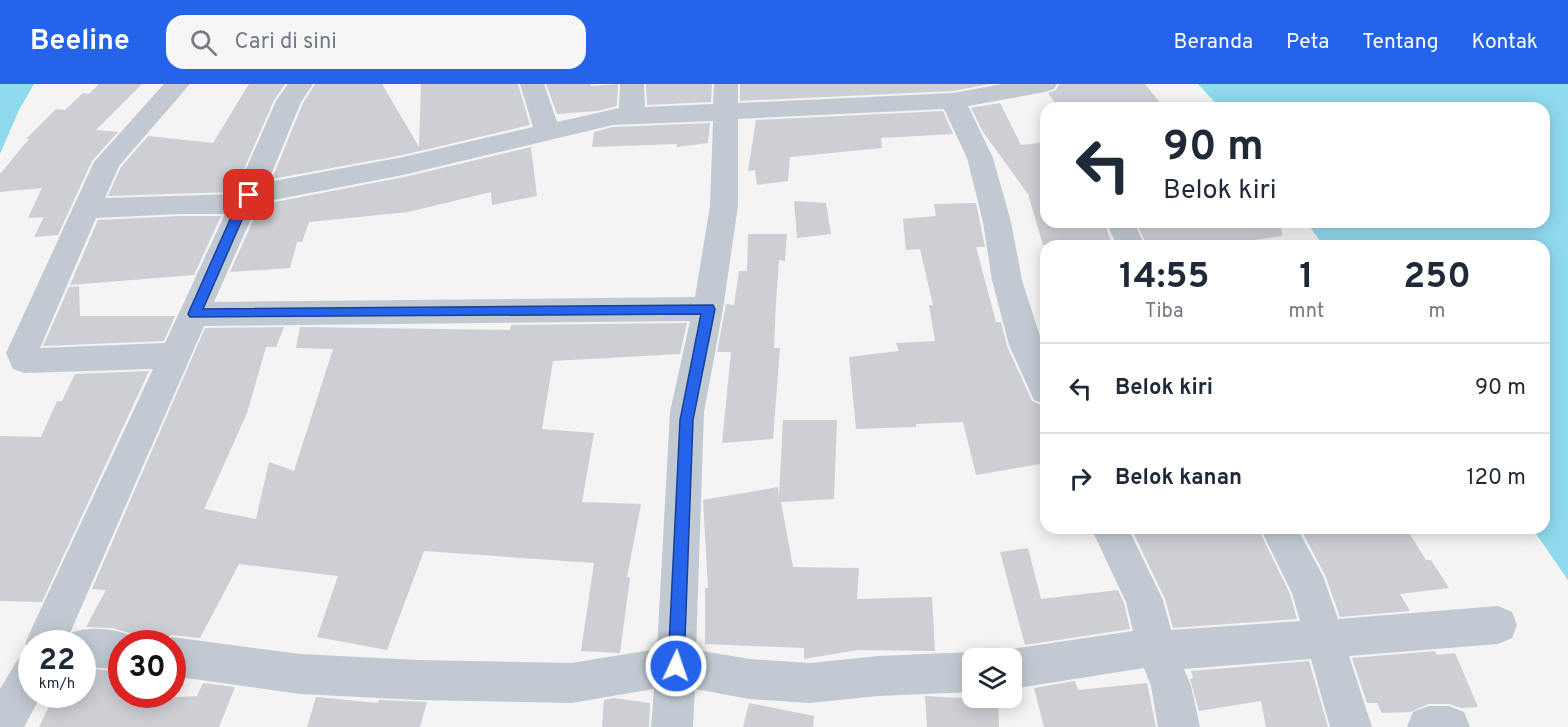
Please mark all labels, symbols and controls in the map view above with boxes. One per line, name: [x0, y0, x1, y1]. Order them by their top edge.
search box: [166, 15, 586, 69]
text: Beeline: [30, 24, 130, 60]
icon: search: [187, 26, 220, 59]
text: Cari di sini: [235, 29, 337, 56]
text: Beranda: [1174, 29, 1253, 56]
text: Peta: [1286, 29, 1329, 56]
text: Tentang: [1362, 29, 1439, 56]
text: Kontak: [1472, 29, 1538, 56]
text: 90 m: [1163, 122, 1264, 175]
icon: left: [1064, 126, 1142, 204]
pin: [223, 169, 274, 220]
text: Belok kiri: [1163, 174, 1277, 208]
icon: arrive: [232, 178, 265, 211]
text: 14:55: [1119, 255, 1209, 301]
text: 1: [1299, 255, 1314, 301]
text: 250: [1403, 255, 1471, 301]
text: Tiba: [1145, 299, 1184, 325]
text: mnt: [1288, 299, 1324, 325]
text: m: [1429, 299, 1446, 325]
icon: left: [1064, 372, 1097, 405]
text: Belok kiri: [1115, 375, 1213, 402]
text: 90 m: [1475, 375, 1526, 402]
icon: right: [1064, 462, 1097, 495]
text: Belok kanan: [1115, 465, 1242, 492]
text: 120 m: [1466, 465, 1526, 492]
speed limit sign: 30: [108, 630, 186, 708]
position arrow: [644, 634, 708, 698]
text: 22: [39, 643, 75, 680]
map controls: [962, 648, 1022, 708]
button: layers: [962, 648, 1022, 708]
text: km/h: [39, 675, 75, 694]

